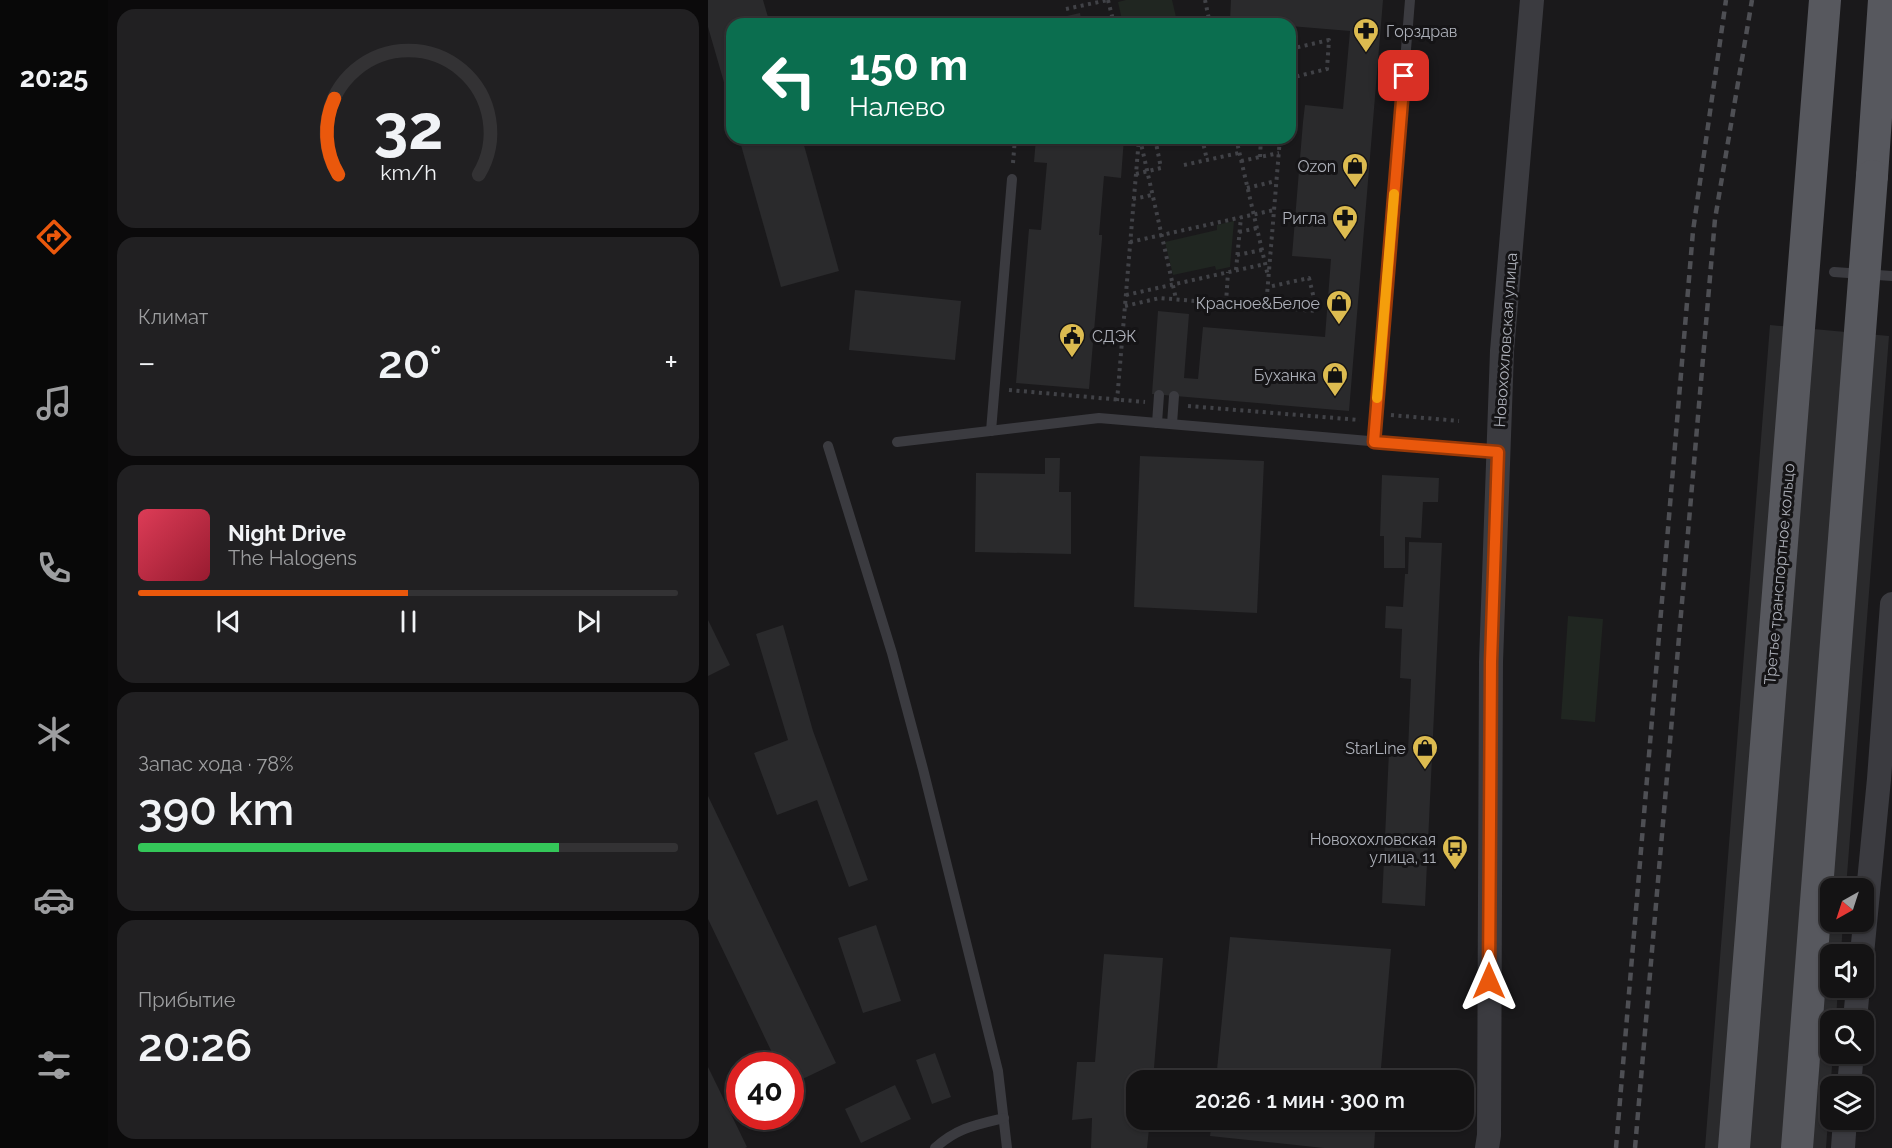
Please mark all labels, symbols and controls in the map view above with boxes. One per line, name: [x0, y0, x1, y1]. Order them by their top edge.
pharmacy icon: Горздрав: [1351, 16, 1381, 54]
place label: Горздрав: [1386, 22, 1457, 41]
text: 150 m: [849, 41, 968, 90]
icon: left: [750, 42, 828, 120]
pin: [1378, 50, 1429, 101]
icon: arrive: [1387, 59, 1420, 92]
text: 20:25: [20, 62, 88, 93]
text: 32: [373, 91, 443, 165]
text: Налево: [849, 91, 945, 122]
shop icon: Ozon: [1340, 151, 1370, 189]
place label: Ozon: [1297, 157, 1336, 176]
text: km/h: [380, 161, 436, 186]
pharmacy icon: Ригла: [1330, 203, 1360, 241]
place label: Ригла: [1282, 209, 1326, 228]
icon: directions: [33, 216, 75, 258]
street label: Новохохловская улица: [1490, 252, 1521, 428]
shop icon: Красное&Белое: [1324, 288, 1354, 326]
place label: Красное&Белое: [1196, 294, 1320, 313]
text: Климат: [138, 305, 208, 329]
public building icon: СДЭК: [1057, 321, 1087, 359]
place label: СДЭК: [1092, 327, 1136, 346]
text: 20°: [378, 336, 442, 389]
text: −: [138, 343, 156, 382]
text: +: [664, 343, 678, 382]
shop icon: Буханка: [1320, 360, 1350, 398]
place label: Буханка: [1254, 366, 1316, 385]
icon: music: [33, 382, 75, 424]
street label: Третье транспортное кольцо: [1760, 462, 1799, 686]
text: Night Drive: [228, 520, 346, 546]
text: The Halogens: [228, 546, 357, 570]
icon: phone: [33, 547, 75, 589]
icon: previous: [212, 605, 245, 638]
icon: pause: [392, 605, 425, 638]
icon: next: [572, 605, 605, 638]
icon: climate: [33, 713, 75, 755]
shop icon: StarLine: [1410, 733, 1440, 771]
place label: StarLine: [1345, 739, 1406, 758]
text: Запас хода · 78%: [138, 752, 293, 776]
text: 390 km: [138, 783, 294, 836]
place label: Новохохловская улица, 11: [1310, 830, 1436, 867]
bus stop icon: Новохохловская улица, 11: [1440, 833, 1470, 871]
north arrow: [1820, 878, 1874, 932]
map controls: [1820, 878, 1874, 1130]
icon: car: [33, 879, 75, 921]
button: sound: [1820, 944, 1874, 998]
position arrow: [1457, 949, 1521, 1013]
text: Прибытие: [138, 988, 235, 1012]
button: search: [1820, 1010, 1874, 1064]
text: 20:26: [138, 1019, 252, 1072]
icon: filters: [33, 1044, 75, 1086]
speed limit sign: 40: [726, 1052, 804, 1130]
button: layers: [1820, 1076, 1874, 1130]
text: 20:26 · 1 мин · 300 m: [1195, 1087, 1405, 1113]

